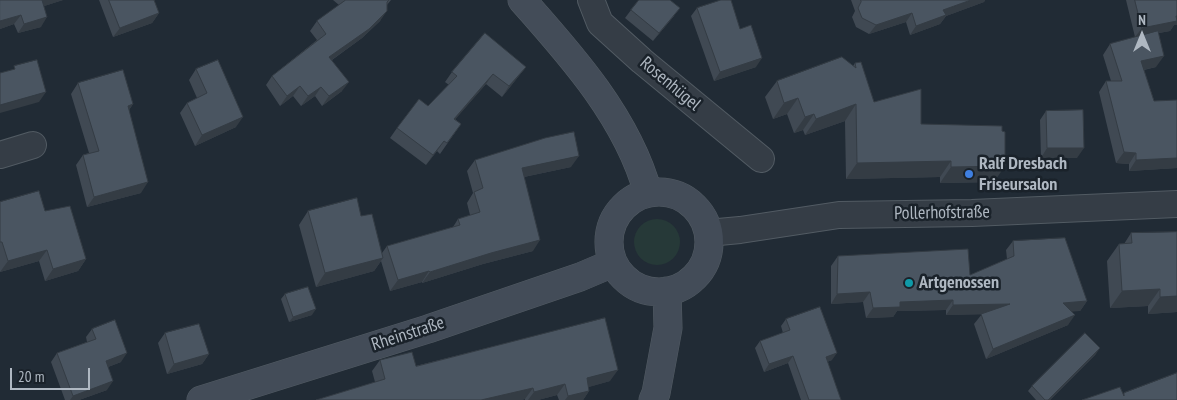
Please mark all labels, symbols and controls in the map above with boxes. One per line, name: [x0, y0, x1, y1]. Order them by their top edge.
north arrow: [1117, 10, 1167, 60]
text: N: [1138, 11, 1146, 29]
street label: Rosenhügel: [635, 52, 705, 116]
place label: Ralf Dresbach Friseursalon: [979, 153, 1067, 195]
marker: Ralf Dresbach Friseursalon: [963, 168, 975, 180]
street label: Pollerhofstraße: [894, 201, 990, 225]
place label: Artgenossen: [919, 272, 999, 294]
marker: Artgenossen: [903, 277, 915, 289]
street label: Rheinstraße: [369, 312, 447, 356]
scale bar: [12, 358, 92, 390]
text: 20 m: [18, 367, 44, 386]

